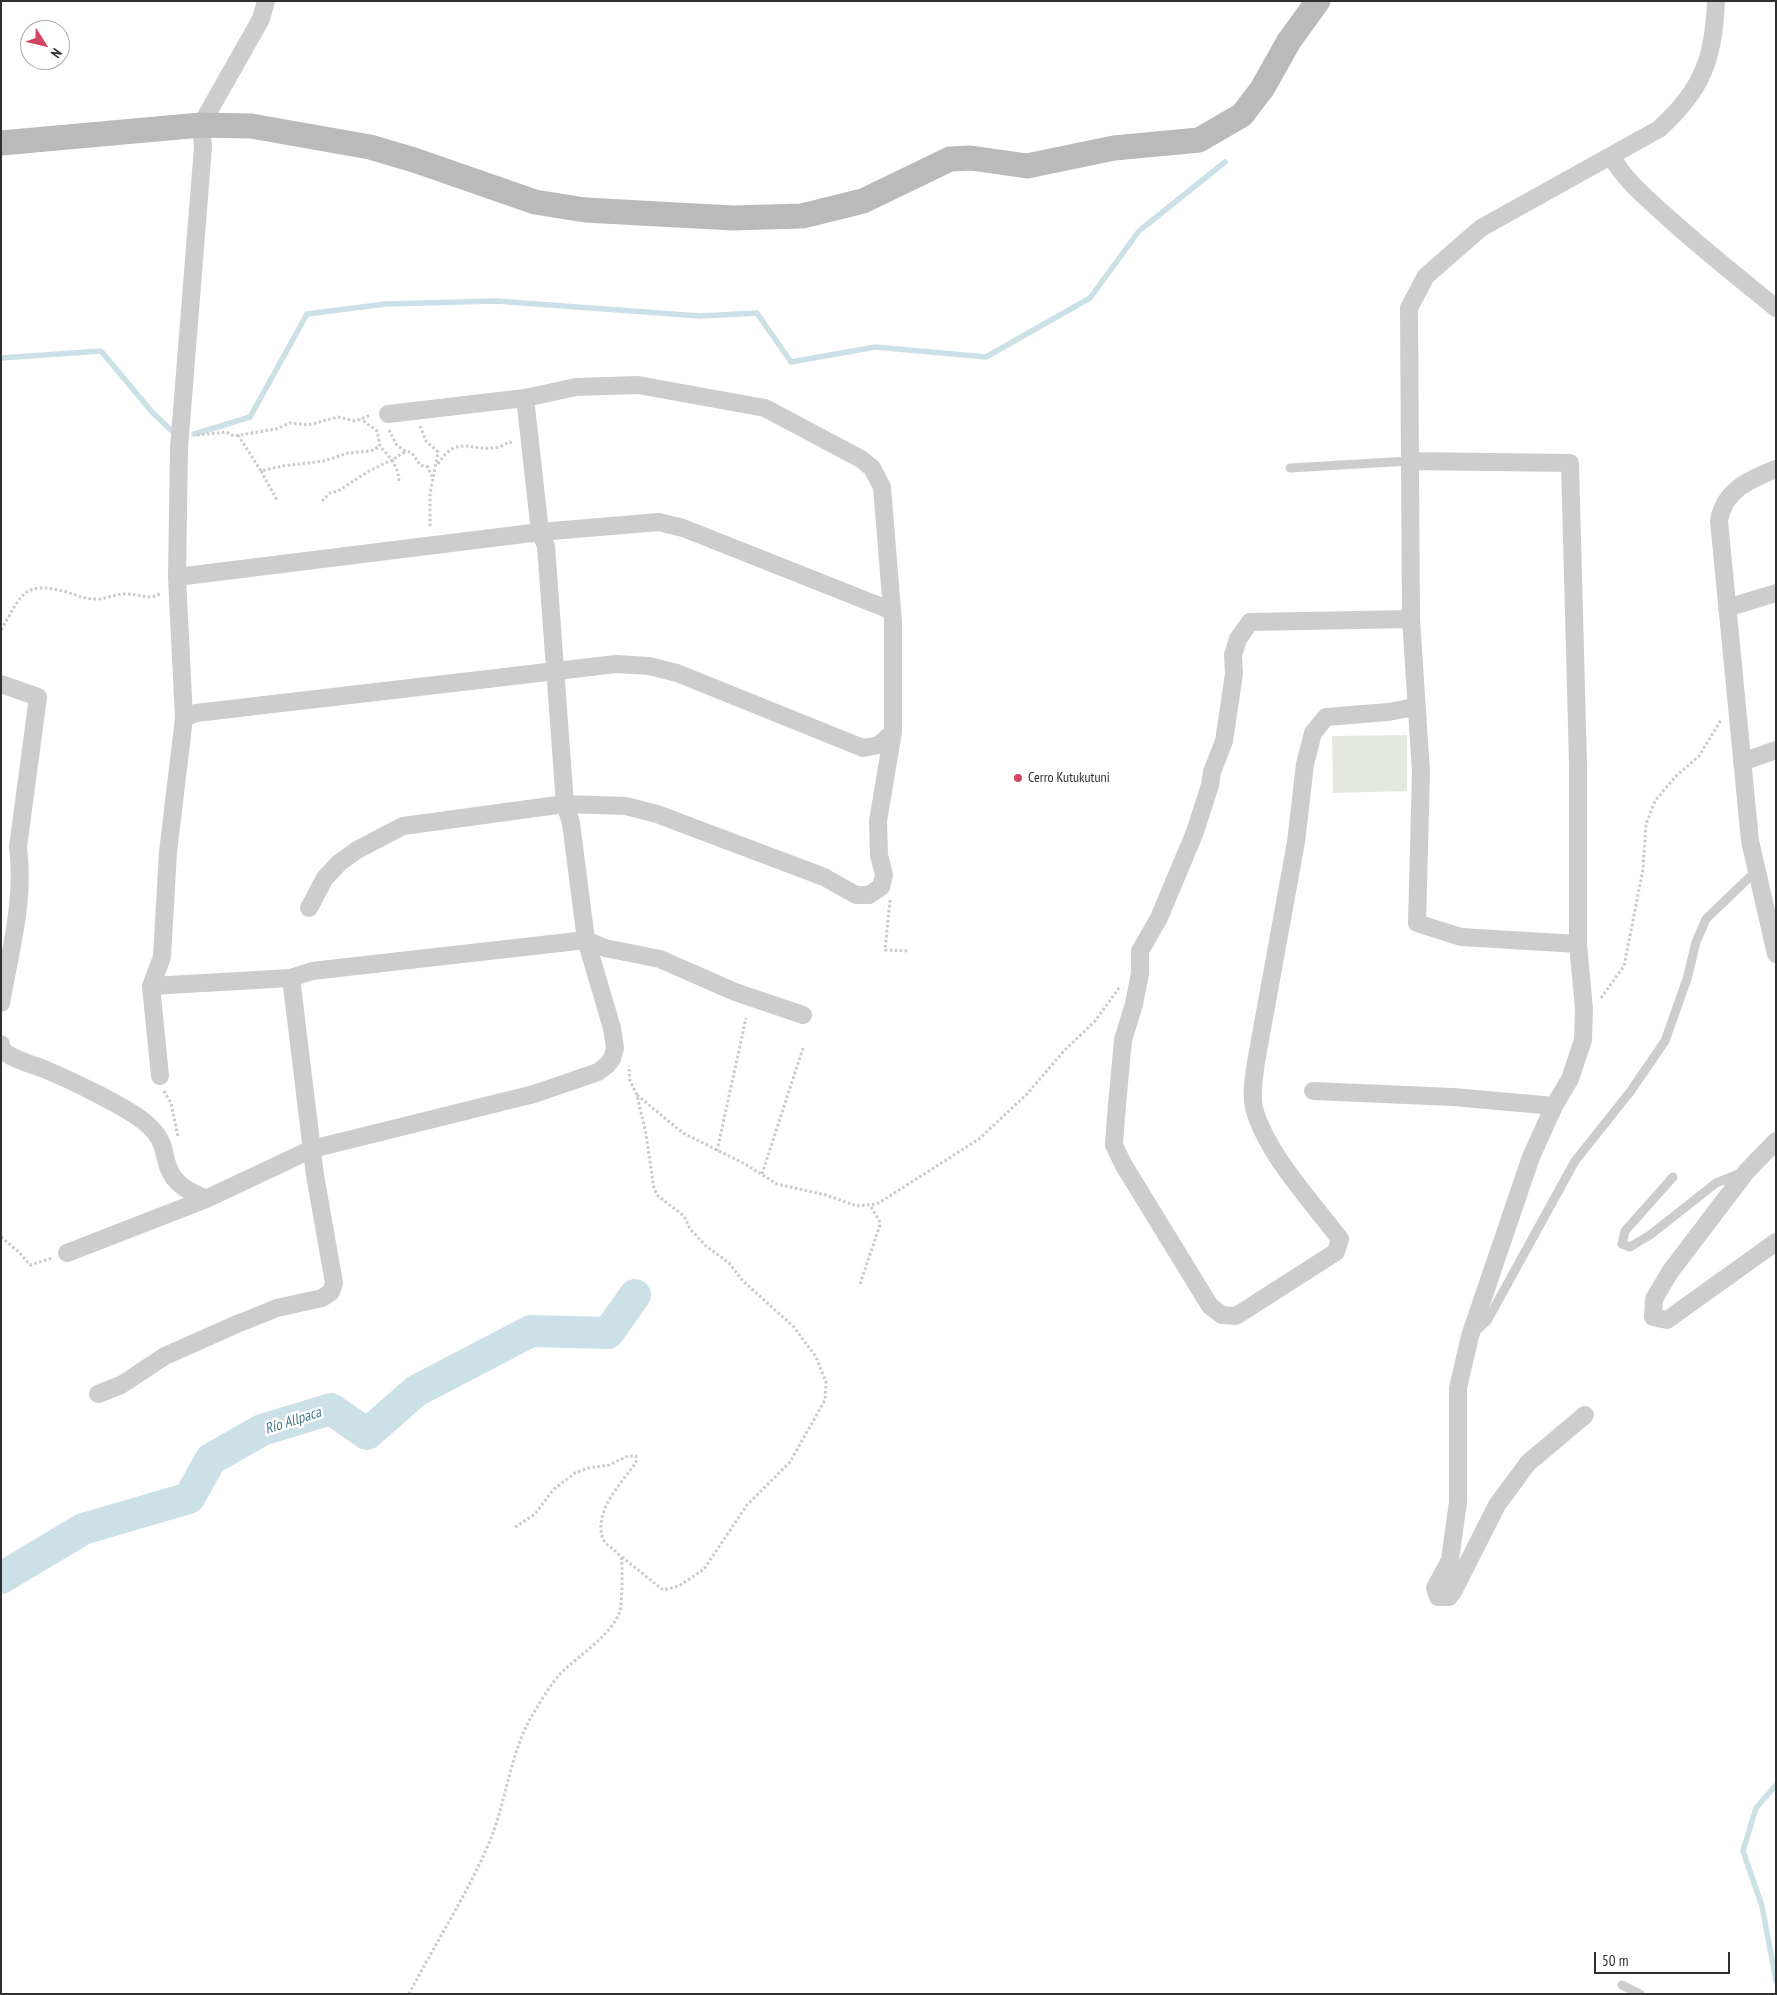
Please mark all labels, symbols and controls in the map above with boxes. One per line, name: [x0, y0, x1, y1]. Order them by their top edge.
north arrow: [20, 20, 70, 70]
text: N: [47, 45, 66, 62]
place label: Cerro Kutukutuni: [1028, 770, 1110, 786]
marker: Cerro Kutukutuni: [1012, 772, 1024, 784]
water label: Río Allpaca: [263, 1403, 323, 1439]
scale bar: [1597, 1942, 1733, 1974]
text: 50 m: [1602, 1951, 1628, 1970]

